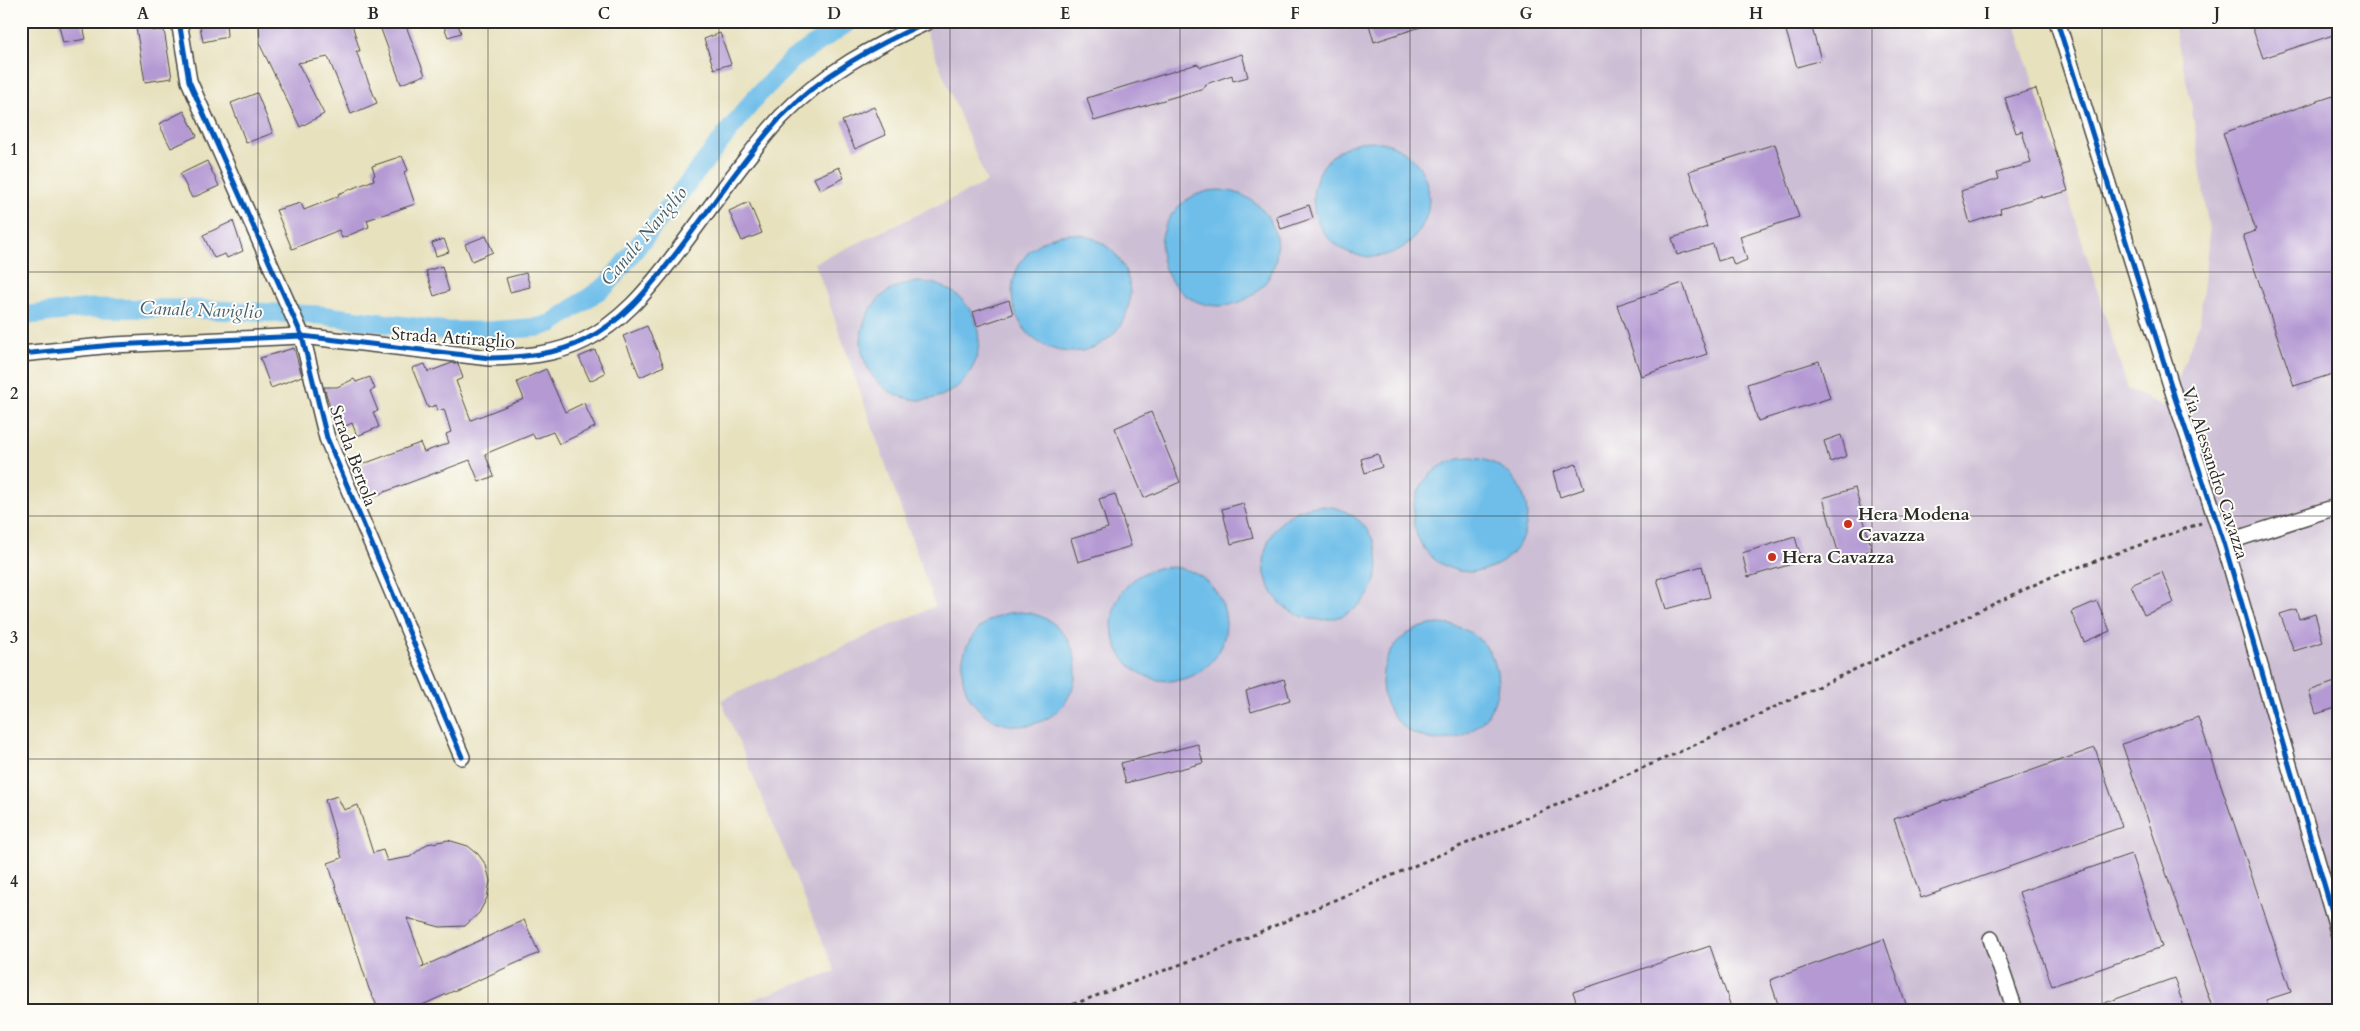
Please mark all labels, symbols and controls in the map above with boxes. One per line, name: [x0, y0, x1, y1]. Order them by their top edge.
text: A: [137, 3, 149, 25]
text: B: [367, 3, 379, 25]
text: C: [598, 3, 610, 25]
text: D: [827, 3, 841, 25]
text: E: [1060, 3, 1070, 25]
text: F: [1290, 3, 1300, 25]
text: G: [1519, 3, 1533, 25]
text: H: [1749, 3, 1763, 25]
text: I: [1984, 3, 1990, 25]
text: J: [2212, 3, 2220, 25]
text: 1: [10, 139, 18, 161]
water label: Canale Naviglio: [595, 181, 693, 291]
water label: Canale Naviglio: [139, 295, 263, 325]
street label: Strada Attiraglio: [390, 321, 516, 355]
text: 2: [10, 383, 18, 405]
street label: Via Alessandro Cavazza: [2175, 384, 2255, 562]
street label: Strada Bertola: [323, 402, 383, 510]
place label: Hera Modena Cavazza: [1858, 502, 1970, 548]
marker: Hera Modena Cavazza: [1842, 518, 1854, 530]
place label: Hera Cavazza: [1782, 545, 1894, 570]
marker: Hera Cavazza: [1766, 551, 1778, 563]
text: 3: [10, 627, 18, 649]
text: 4: [10, 871, 18, 893]

